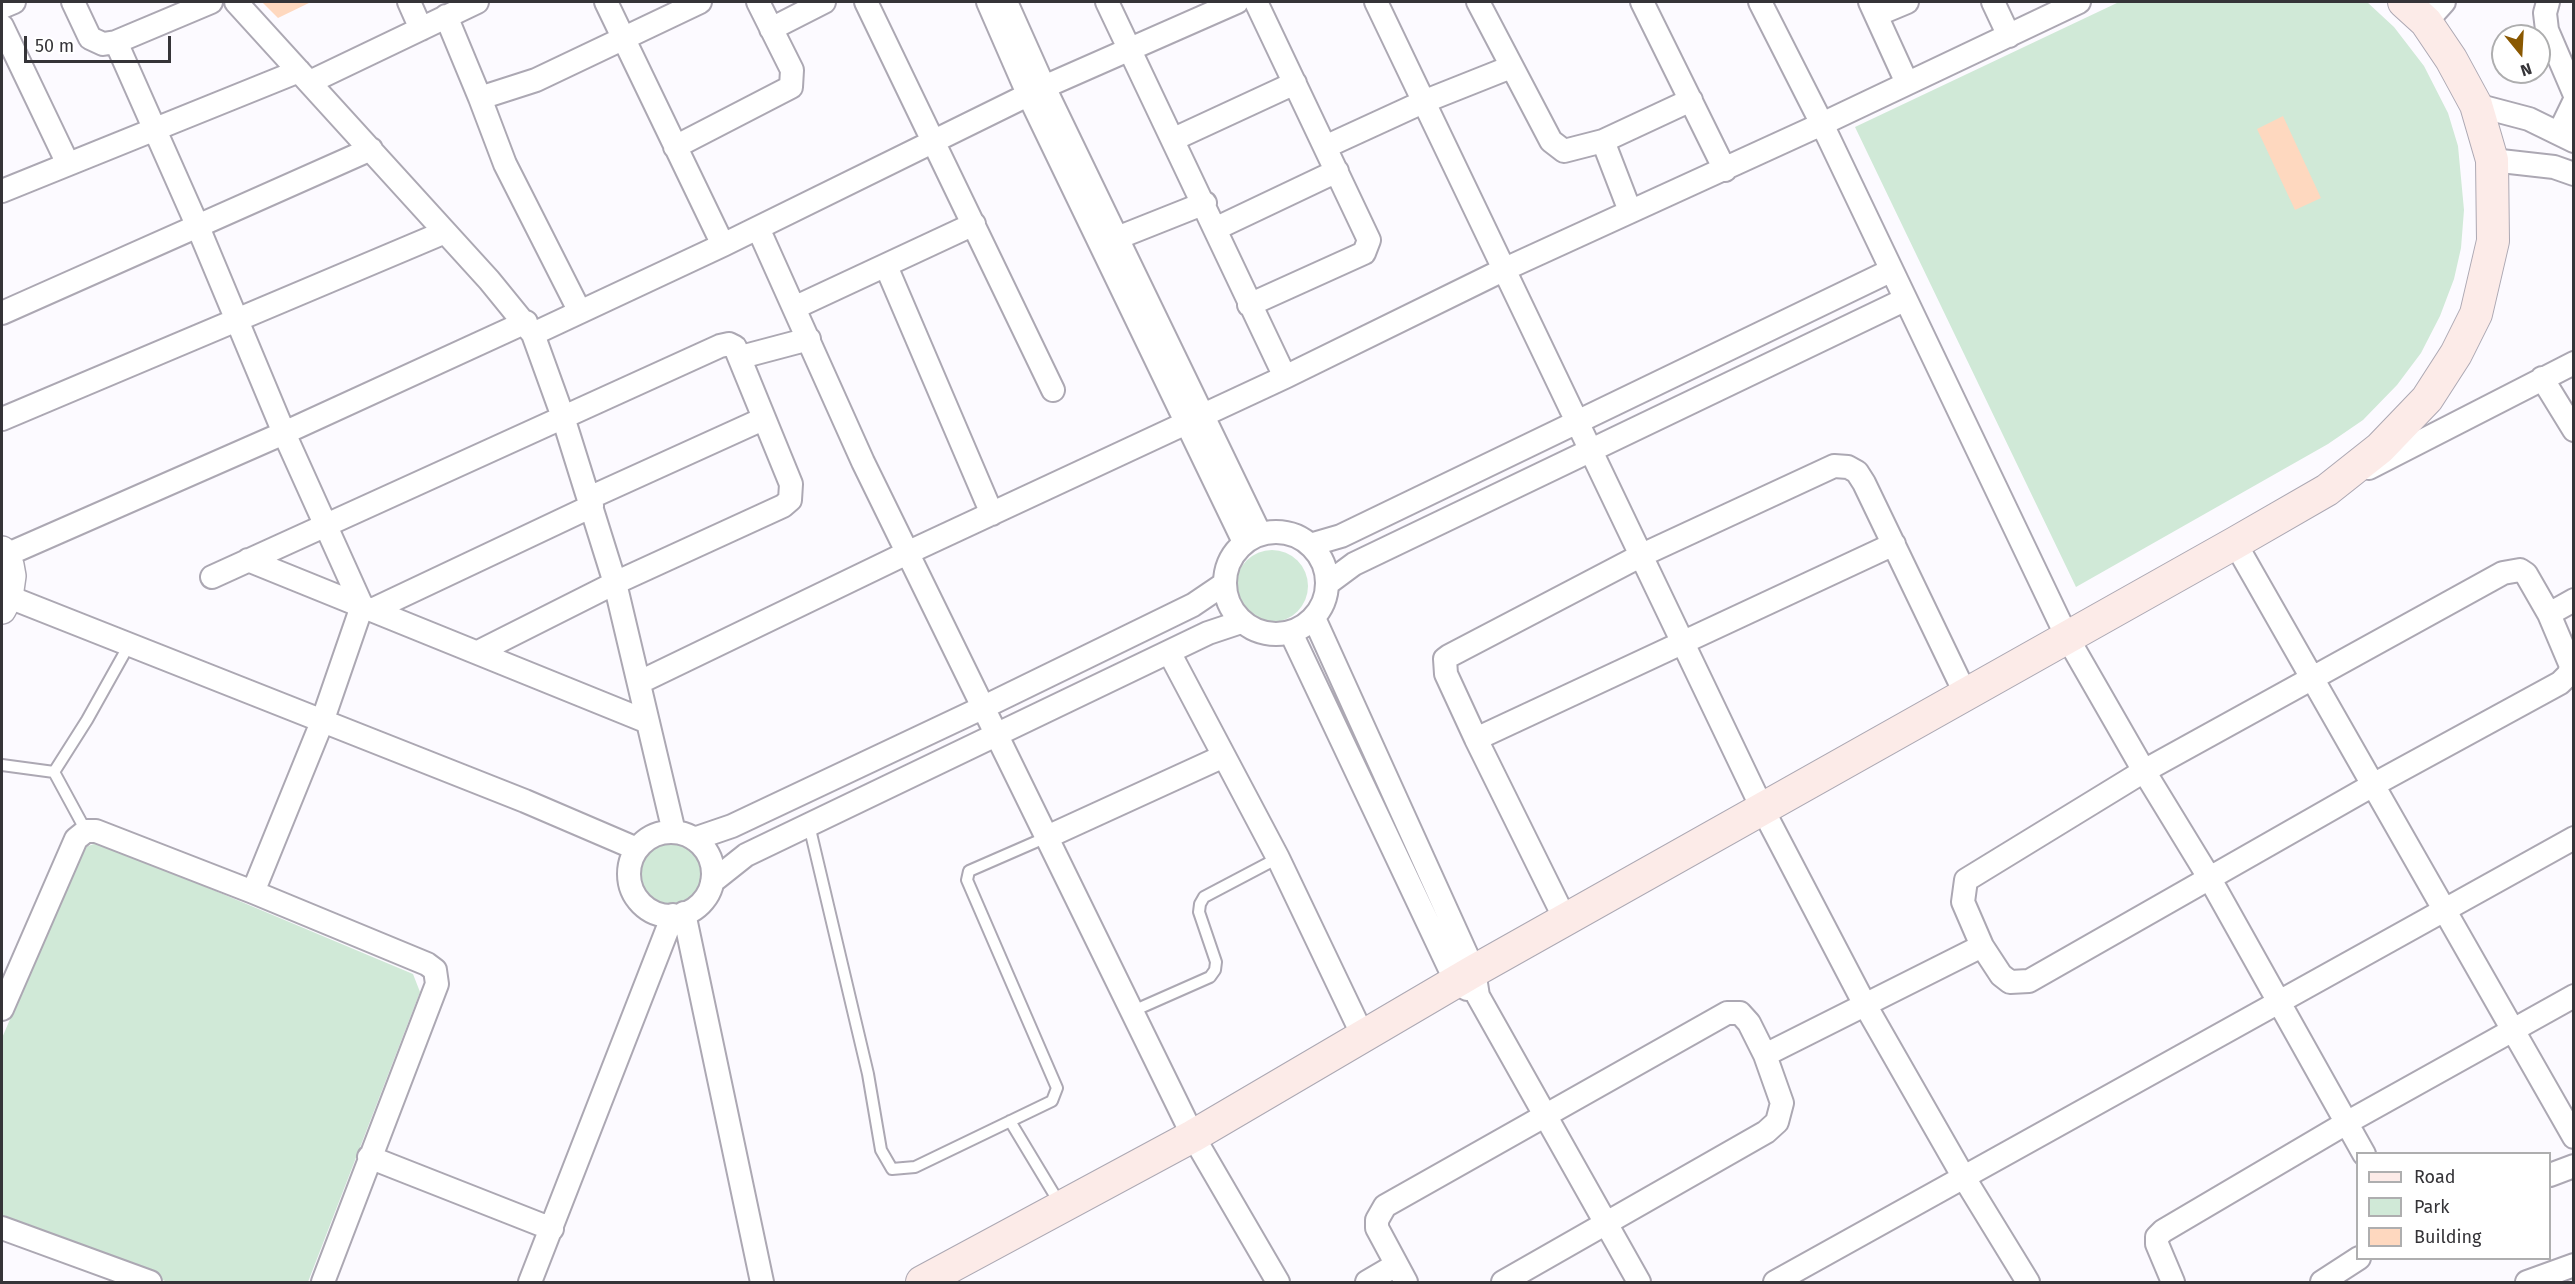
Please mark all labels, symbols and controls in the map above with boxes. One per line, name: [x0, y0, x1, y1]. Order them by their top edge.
scale bar: [27, 24, 174, 62]
north arrow: [2491, 24, 2551, 84]
text: 50 m: [35, 35, 74, 57]
text: N: [2518, 59, 2534, 80]
legend: [2356, 1152, 2551, 1260]
text: Road: [2414, 1166, 2456, 1188]
text: Park: [2414, 1196, 2449, 1218]
text: Building: [2414, 1226, 2481, 1248]

